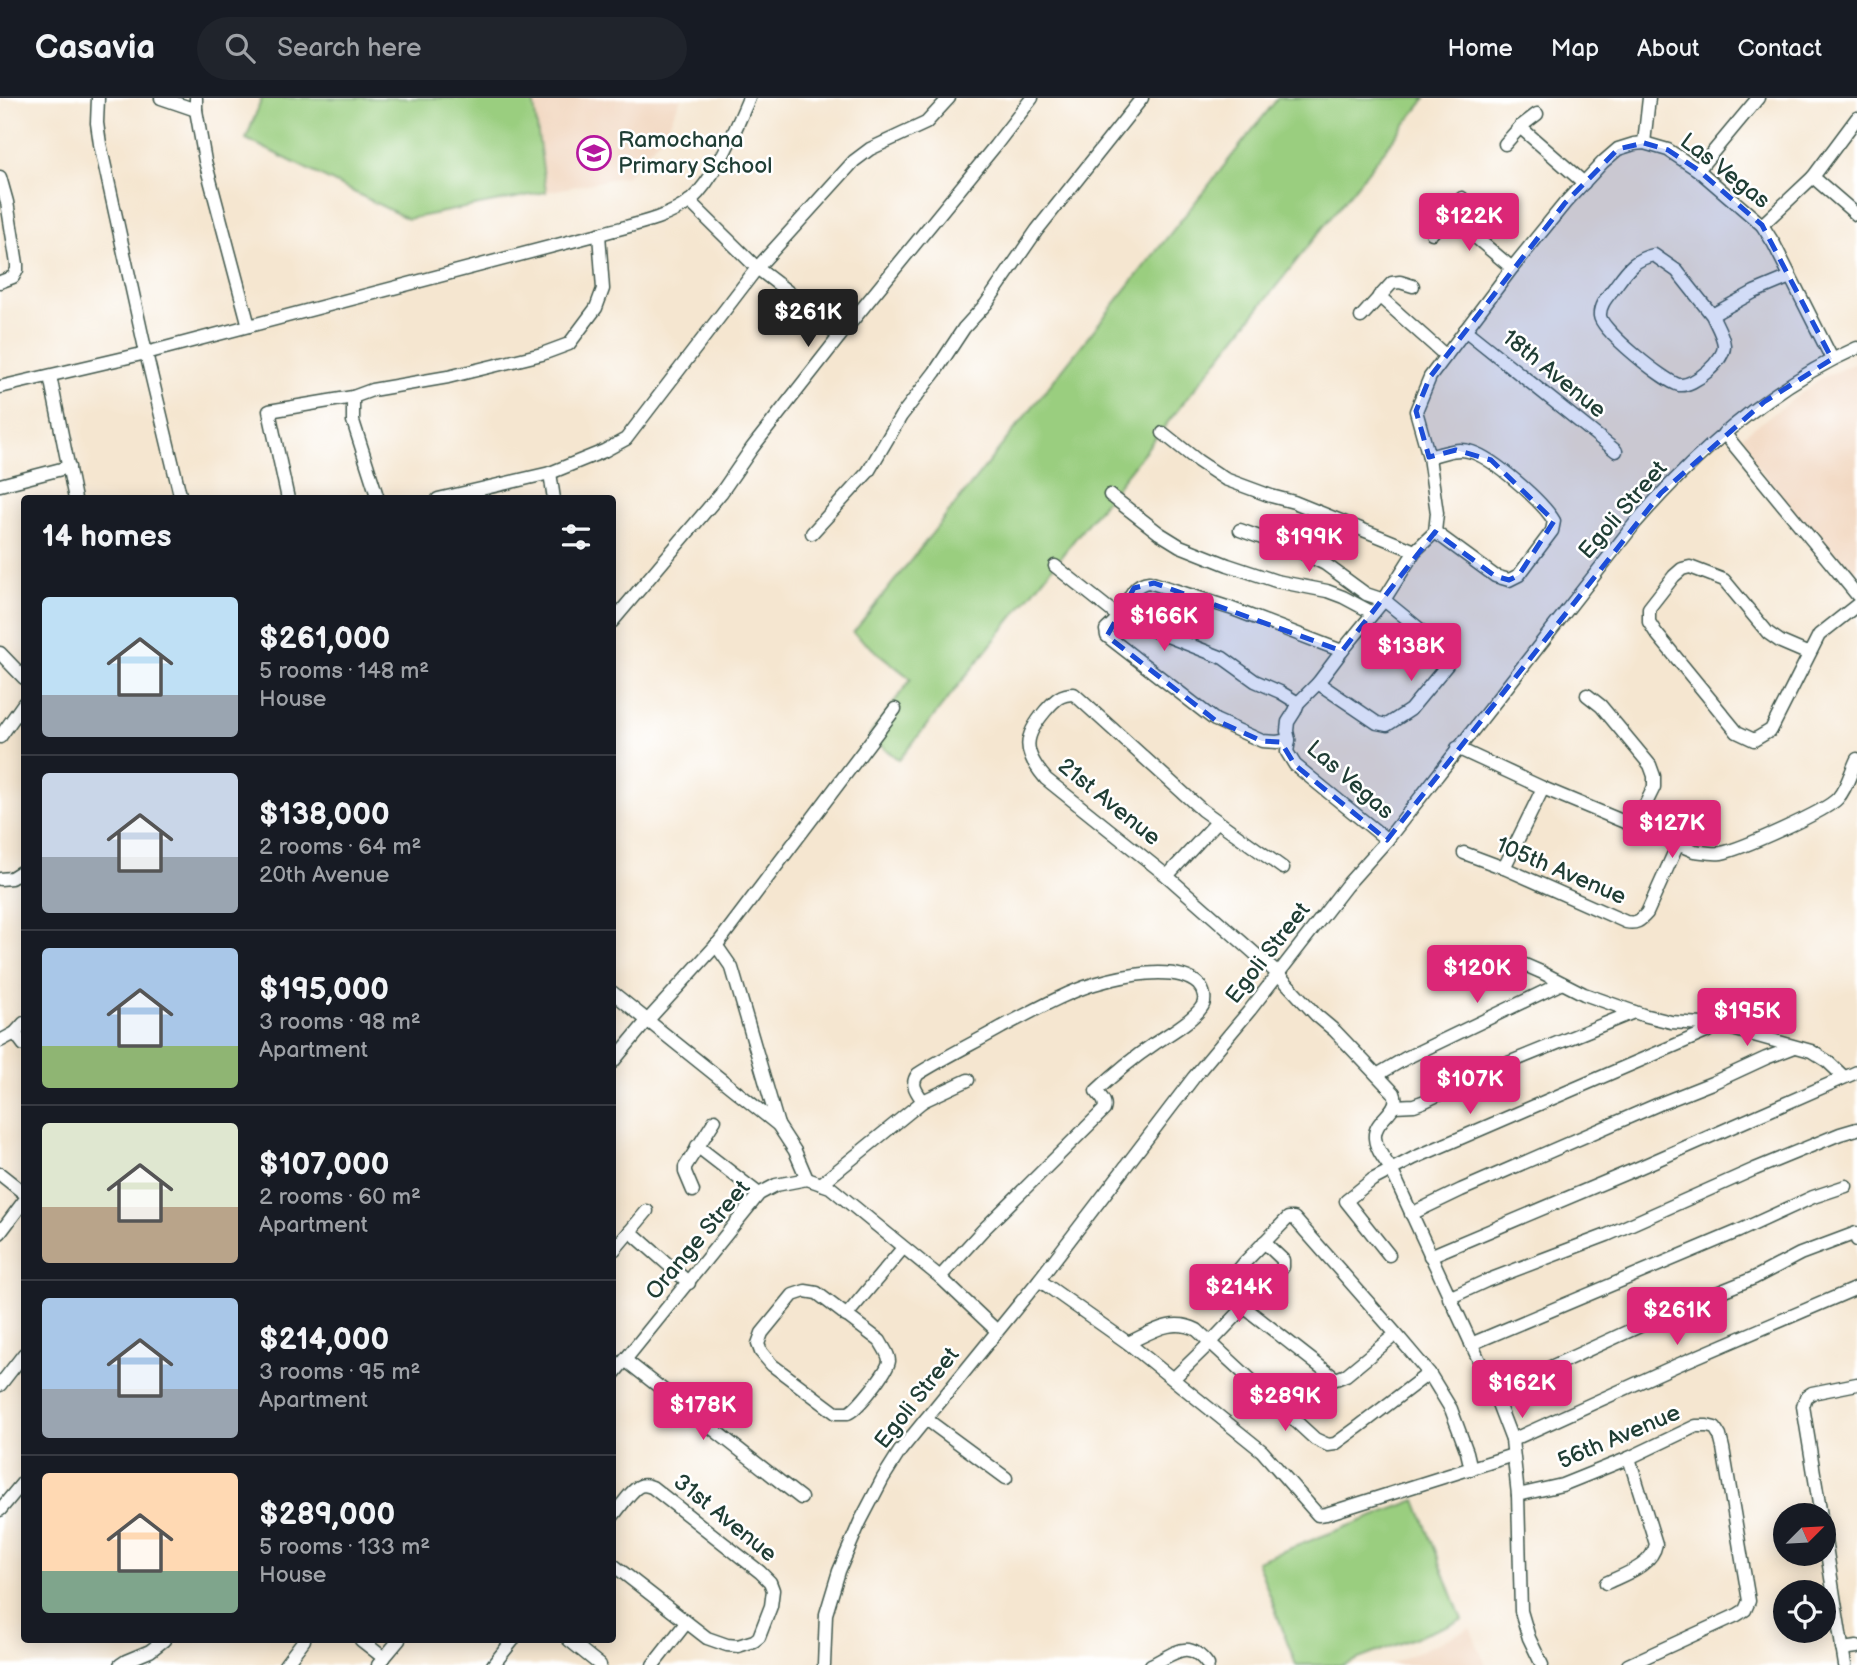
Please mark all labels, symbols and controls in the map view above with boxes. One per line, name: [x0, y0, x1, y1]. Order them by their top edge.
search box: [197, 17, 687, 80]
text: Casavia: [35, 28, 155, 68]
icon: search: [221, 29, 259, 67]
text: Search here: [277, 33, 421, 64]
text: Home: [1448, 34, 1513, 63]
text: Map: [1551, 34, 1599, 63]
text: About: [1637, 34, 1699, 63]
text: Contact: [1737, 34, 1822, 63]
place label: Ramochana Primary School: [618, 126, 772, 180]
street label: Las Vegas: [1675, 127, 1775, 215]
school or university icon: Ramochana Primary School: [575, 134, 613, 172]
pin: $122K: [1420, 194, 1518, 253]
text: $122K: [1435, 202, 1503, 230]
pin: $261K: [759, 289, 857, 349]
text: $261K: [774, 298, 842, 326]
street label: 18th Avenue: [1496, 324, 1612, 424]
street label: Egoli Street: [1573, 455, 1673, 565]
pin: $199K: [1260, 514, 1358, 574]
icon: filters: [557, 518, 595, 556]
text: 14 homes: [42, 519, 171, 555]
text: $199K: [1275, 523, 1343, 551]
pin: $166K: [1115, 594, 1213, 653]
text: $166K: [1130, 602, 1198, 630]
text: $261,000: [259, 621, 390, 657]
pin: $138K: [1362, 624, 1460, 683]
icon: home: [98, 625, 182, 709]
text: $138K: [1377, 632, 1445, 660]
text: 5 rooms · 148 m²: [259, 657, 429, 685]
text: House: [259, 685, 326, 713]
street label: Las Vegas: [1301, 735, 1399, 825]
street label: 21st Avenue: [1052, 752, 1166, 852]
text: $138,000: [259, 797, 390, 833]
pin: $127K: [1623, 800, 1721, 860]
icon: home: [98, 801, 182, 885]
text: $127K: [1639, 809, 1705, 837]
street label: 105th Avenue: [1492, 831, 1630, 911]
text: 2 rooms · 64 m²: [259, 833, 421, 861]
text: 20th Avenue: [259, 861, 389, 889]
street label: Egoli Street: [1220, 897, 1316, 1009]
pin: $120K: [1428, 946, 1526, 1005]
text: $120K: [1443, 954, 1511, 982]
text: $195,000: [259, 972, 389, 1008]
icon: home: [98, 976, 182, 1060]
pin: $195K: [1698, 988, 1796, 1048]
text: $195K: [1713, 997, 1781, 1025]
text: 3 rooms · 98 m²: [259, 1008, 421, 1036]
text: Apartment: [259, 1036, 368, 1064]
pin: $107K: [1421, 1056, 1519, 1116]
text: $107K: [1436, 1065, 1504, 1093]
text: $107,000: [259, 1147, 389, 1183]
icon: home: [98, 1151, 182, 1235]
street label: Orange Street: [640, 1175, 756, 1305]
text: 2 rooms · 60 m²: [259, 1183, 421, 1211]
text: Apartment: [259, 1211, 368, 1239]
pin: $214K: [1190, 1264, 1288, 1324]
text: $214K: [1205, 1273, 1273, 1301]
pin: $261K: [1628, 1288, 1726, 1347]
text: $261K: [1643, 1296, 1711, 1324]
text: $214,000: [259, 1322, 389, 1358]
icon: home: [98, 1326, 182, 1410]
street label: Egoli Street: [869, 1342, 965, 1454]
text: 3 rooms · 95 m²: [259, 1358, 420, 1386]
pin: $162K: [1473, 1360, 1571, 1420]
text: $162K: [1488, 1369, 1556, 1397]
pin: $289K: [1236, 1374, 1334, 1433]
pin: $178K: [654, 1382, 752, 1442]
text: $289K: [1249, 1382, 1321, 1410]
text: Apartment: [259, 1386, 368, 1414]
text: $178K: [670, 1391, 737, 1419]
street label: 56th Avenue: [1554, 1399, 1684, 1475]
street label: 31st Avenue: [668, 1468, 782, 1568]
text: $289,000: [259, 1497, 395, 1533]
icon: home: [98, 1501, 182, 1585]
north arrow: [1773, 1503, 1836, 1566]
map controls: [1773, 1503, 1836, 1643]
text: 5 rooms · 133 m²: [259, 1533, 430, 1561]
text: House: [259, 1561, 326, 1589]
button: locate: [1773, 1580, 1836, 1643]

